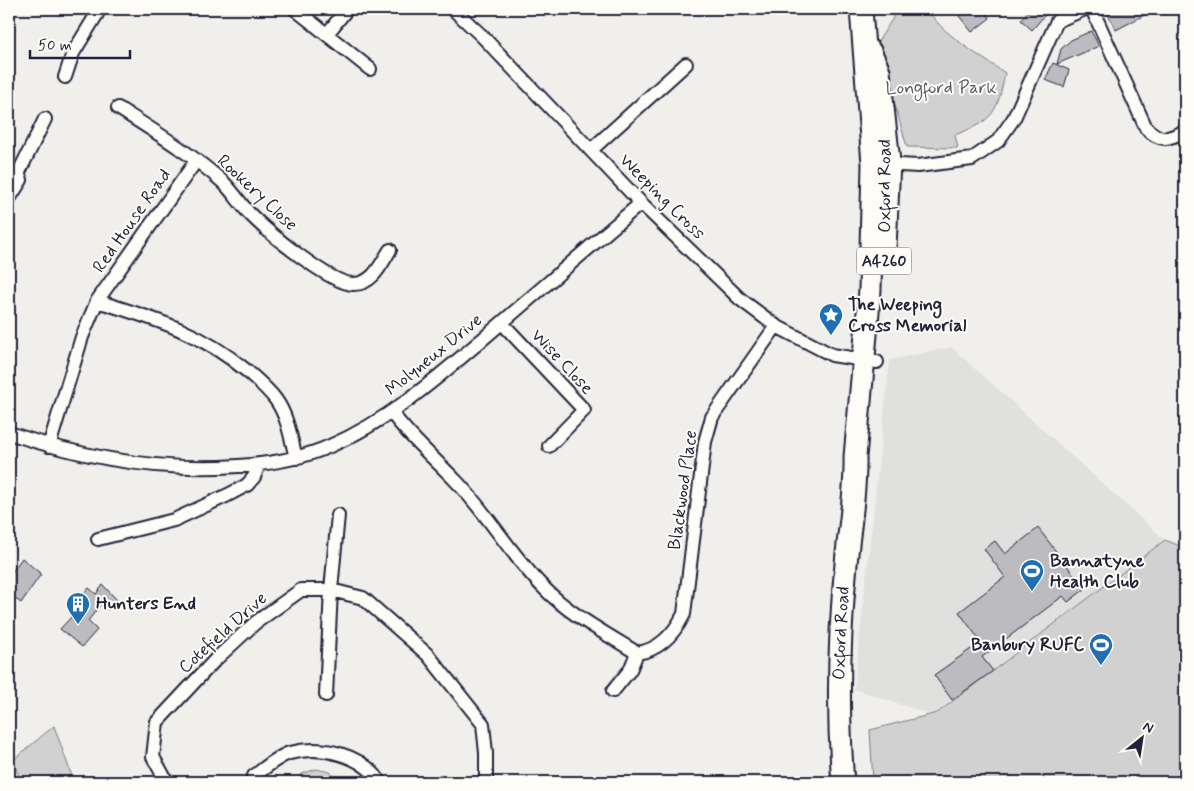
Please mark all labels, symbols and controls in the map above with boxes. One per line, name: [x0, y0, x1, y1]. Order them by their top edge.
scale bar: [30, 28, 130, 60]
text: 50 m: [38, 36, 72, 56]
park label: Longford Park: [885, 76, 997, 102]
street label: Oxford Road: [873, 139, 899, 233]
street label: Rookery Close: [211, 149, 303, 237]
street label: Weeping Cross: [614, 149, 710, 245]
street label: Red House Road: [87, 164, 177, 278]
road number: A4260: [856, 248, 912, 274]
place label: The Weeping Cross Memorial: [848, 293, 967, 338]
place icon: The Weeping Cross Memorial: [818, 302, 844, 336]
street label: Molyneux Drive: [380, 308, 488, 402]
street label: Wise Close: [525, 324, 599, 400]
street label: Blackwood Place: [663, 429, 703, 551]
place label: Bannatyne Health Club: [1050, 549, 1145, 594]
sports icon: Bannatyne Health Club: [1019, 558, 1045, 592]
street label: Oxford Road: [828, 585, 856, 680]
street label: Cotefield Drive: [174, 587, 272, 679]
building icon: Hunters End: [65, 591, 91, 625]
place label: Hunters End: [96, 592, 196, 616]
sports icon: Banbury RUFC: [1088, 632, 1114, 666]
place label: Banbury RUFC: [971, 633, 1084, 657]
north arrow: [1116, 714, 1166, 764]
text: N: [1139, 717, 1157, 738]

